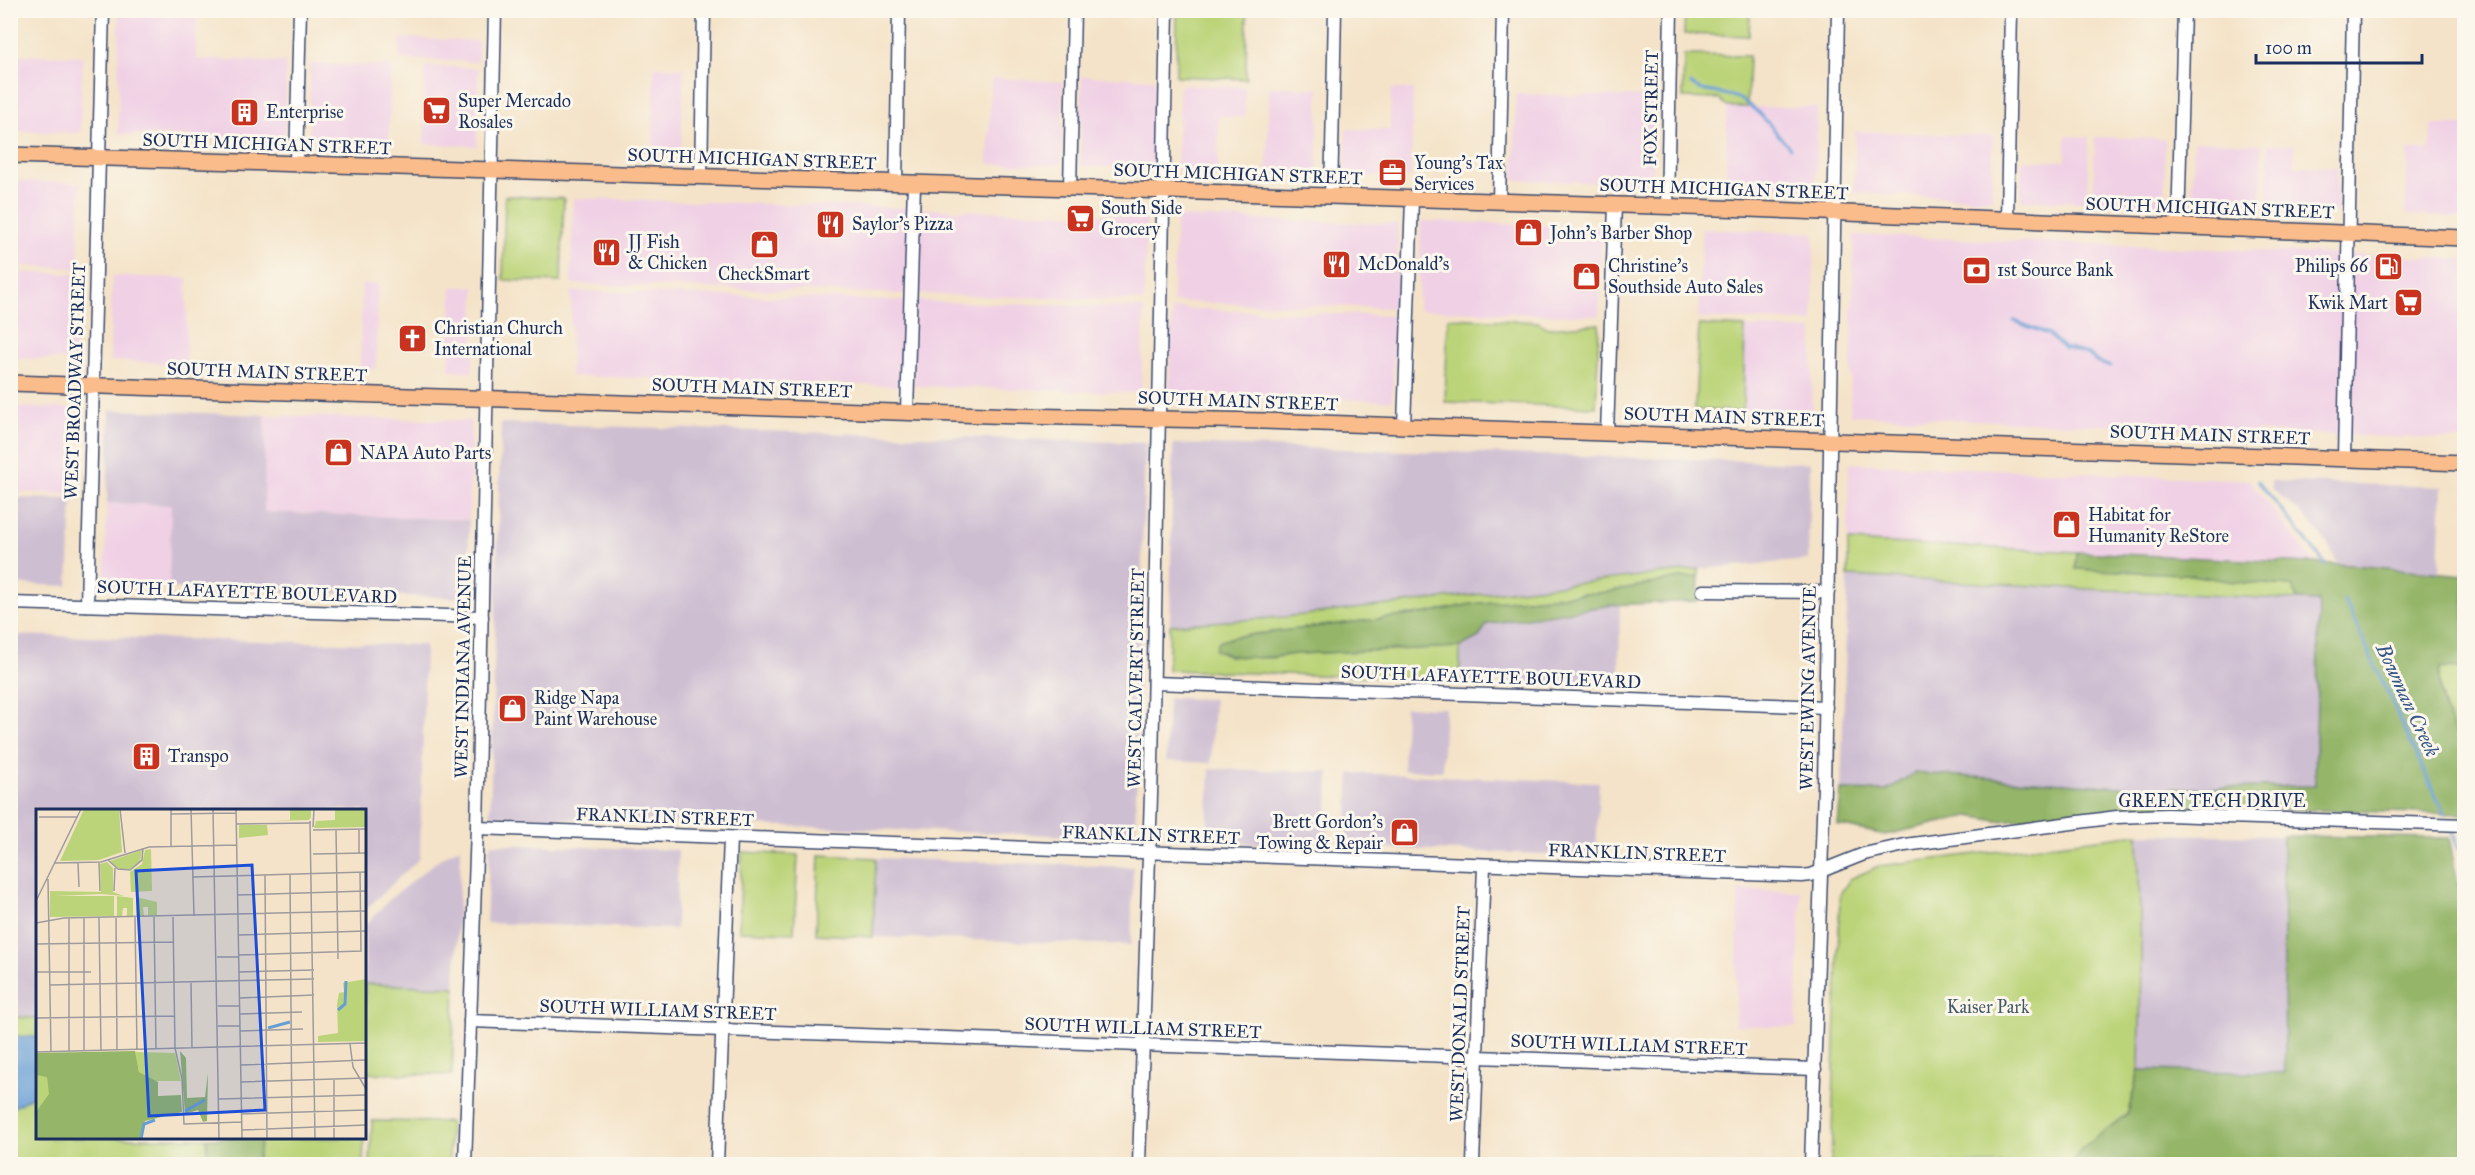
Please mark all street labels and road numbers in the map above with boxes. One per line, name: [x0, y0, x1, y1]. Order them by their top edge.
street label: FOX STREET: [1639, 50, 1663, 166]
street label: SOUTH MICHIGAN STREET: [142, 129, 392, 159]
street label: SOUTH MICHIGAN STREET: [627, 144, 877, 174]
street label: SOUTH MICHIGAN STREET: [1113, 159, 1363, 189]
street label: SOUTH MICHIGAN STREET: [1599, 174, 1849, 204]
street label: SOUTH MICHIGAN STREET: [2085, 193, 2335, 223]
street label: WEST BROADWAY STREET: [60, 262, 90, 500]
street label: SOUTH MAIN STREET: [166, 358, 368, 386]
street label: SOUTH MAIN STREET: [651, 374, 853, 402]
street label: SOUTH MAIN STREET: [1137, 387, 1339, 415]
street label: SOUTH MAIN STREET: [1623, 403, 1825, 431]
street label: SOUTH MAIN STREET: [2109, 421, 2311, 449]
street label: WEST INDIANA AVENUE: [450, 555, 476, 779]
street label: WEST CALVERT STREET: [1123, 568, 1149, 788]
street label: SOUTH LAFAYETTE BOULEVARD: [96, 576, 398, 608]
street label: WEST EWING AVENUE: [1795, 585, 1821, 791]
street label: SOUTH LAFAYETTE BOULEVARD: [1340, 661, 1642, 693]
street label: GREEN TECH DRIVE: [2118, 790, 2306, 812]
street label: FRANKLIN STREET: [576, 803, 754, 831]
street label: FRANKLIN STREET: [1062, 821, 1240, 849]
street label: FRANKLIN STREET: [1548, 839, 1726, 867]
street label: WEST DONALD STREET: [1445, 905, 1475, 1123]
street label: SOUTH WILLIAM STREET: [539, 995, 777, 1025]
street label: SOUTH WILLIAM STREET: [1024, 1013, 1262, 1043]
street label: SOUTH WILLIAM STREET: [1510, 1030, 1748, 1060]

